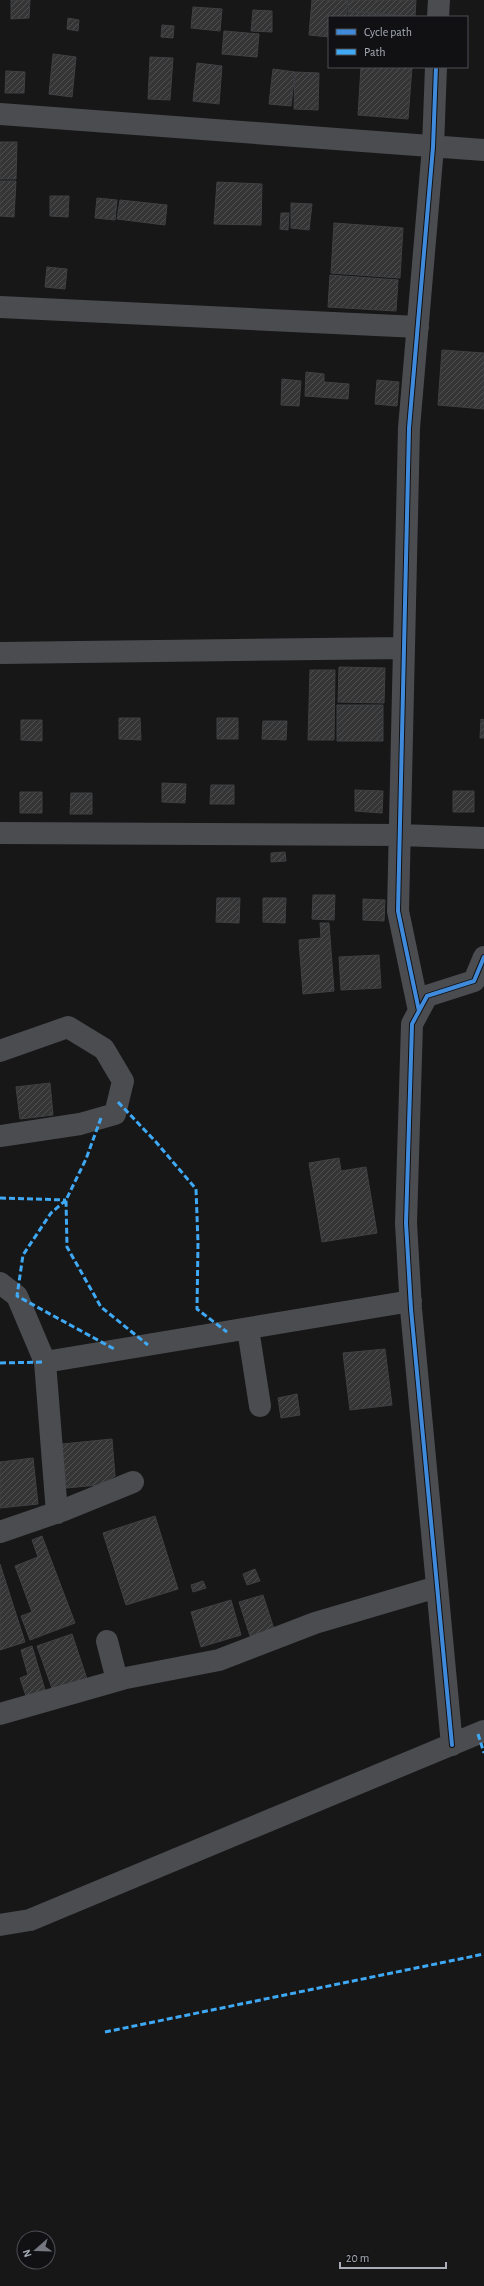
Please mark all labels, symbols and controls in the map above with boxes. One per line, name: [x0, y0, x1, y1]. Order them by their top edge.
legend: [328, 16, 468, 68]
text: Cycle path: [364, 26, 412, 39]
text: Path: [364, 46, 386, 58]
north arrow: [16, 2230, 56, 2270]
scale bar: [340, 2244, 446, 2270]
text: N: [21, 2248, 34, 2259]
text: 20 m: [346, 2252, 369, 2264]

